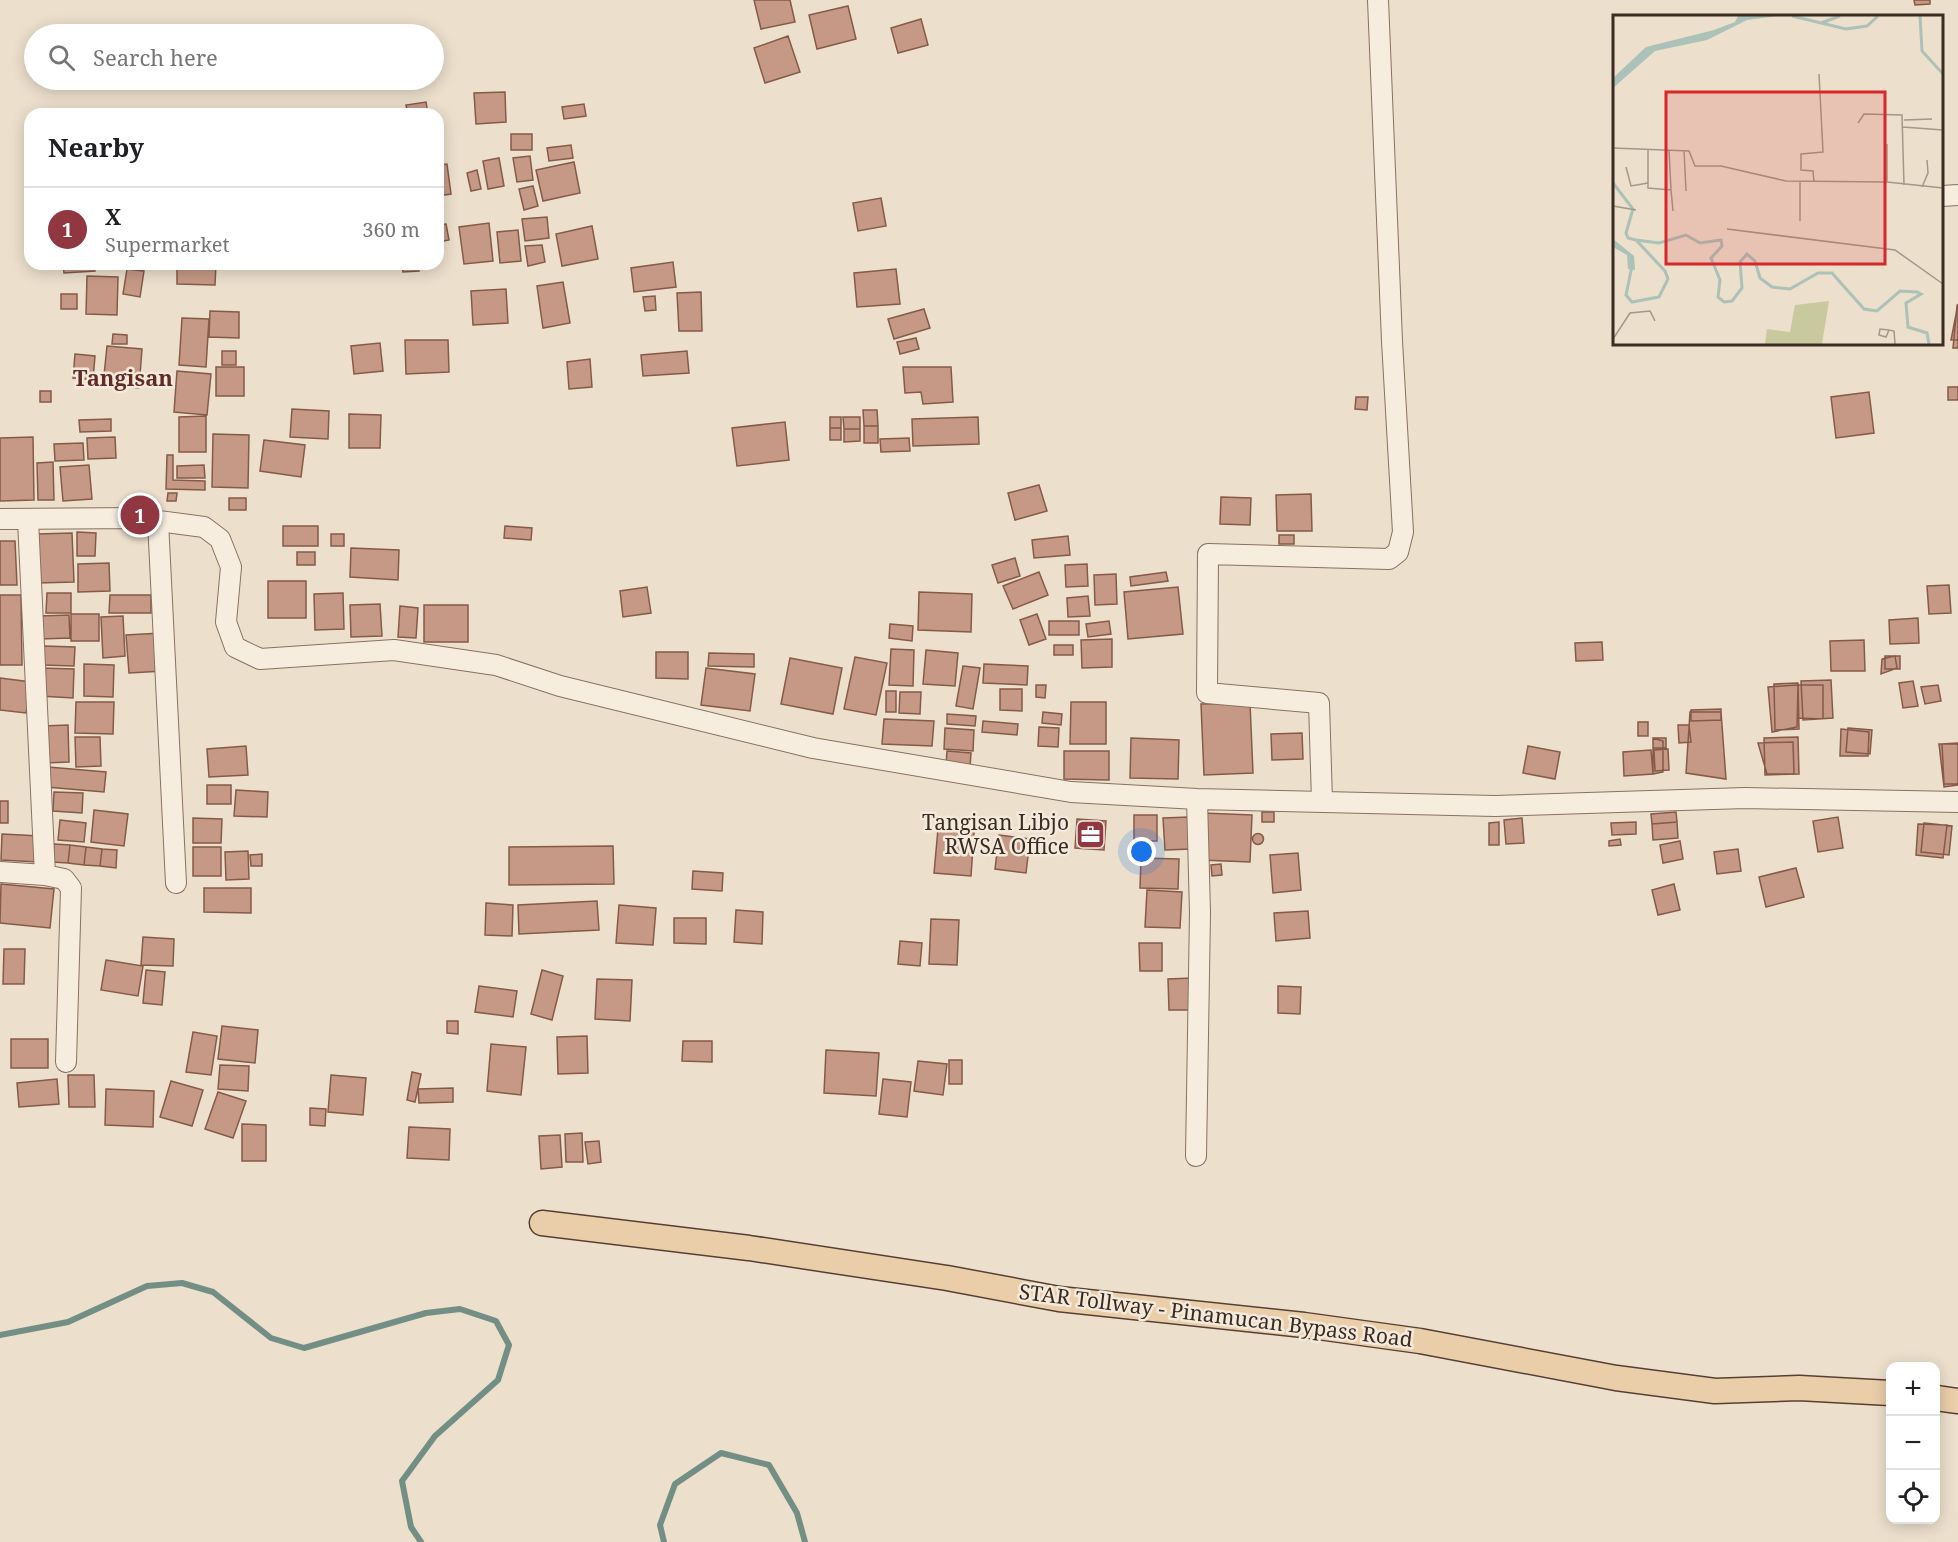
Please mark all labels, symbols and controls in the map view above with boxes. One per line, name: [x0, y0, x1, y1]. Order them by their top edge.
inset map: [1613, 15, 1943, 345]
search box: [24, 24, 444, 90]
icon: search: [45, 41, 78, 74]
text: Search here: [93, 42, 218, 72]
text: Nearby: [48, 129, 144, 165]
text: X: [105, 201, 121, 231]
text: 1: [62, 216, 73, 243]
text: 360 m: [362, 216, 420, 243]
text: Supermarket: [105, 231, 230, 258]
district label: Tangisan: [73, 362, 173, 392]
pin: 1: [120, 492, 160, 538]
place label: Tangisan Libjo RWSA Office: [922, 808, 1069, 860]
office icon: Tangisan Libjo RWSA Office: [1074, 818, 1106, 850]
your location: [1127, 837, 1156, 866]
street label: STAR Tollway - Pinamucan Bypass Road: [1018, 1277, 1415, 1353]
map controls: [1886, 1362, 1940, 1524]
button: +: [1886, 1362, 1940, 1416]
button: −: [1886, 1416, 1940, 1470]
button: locate: [1886, 1470, 1940, 1524]

